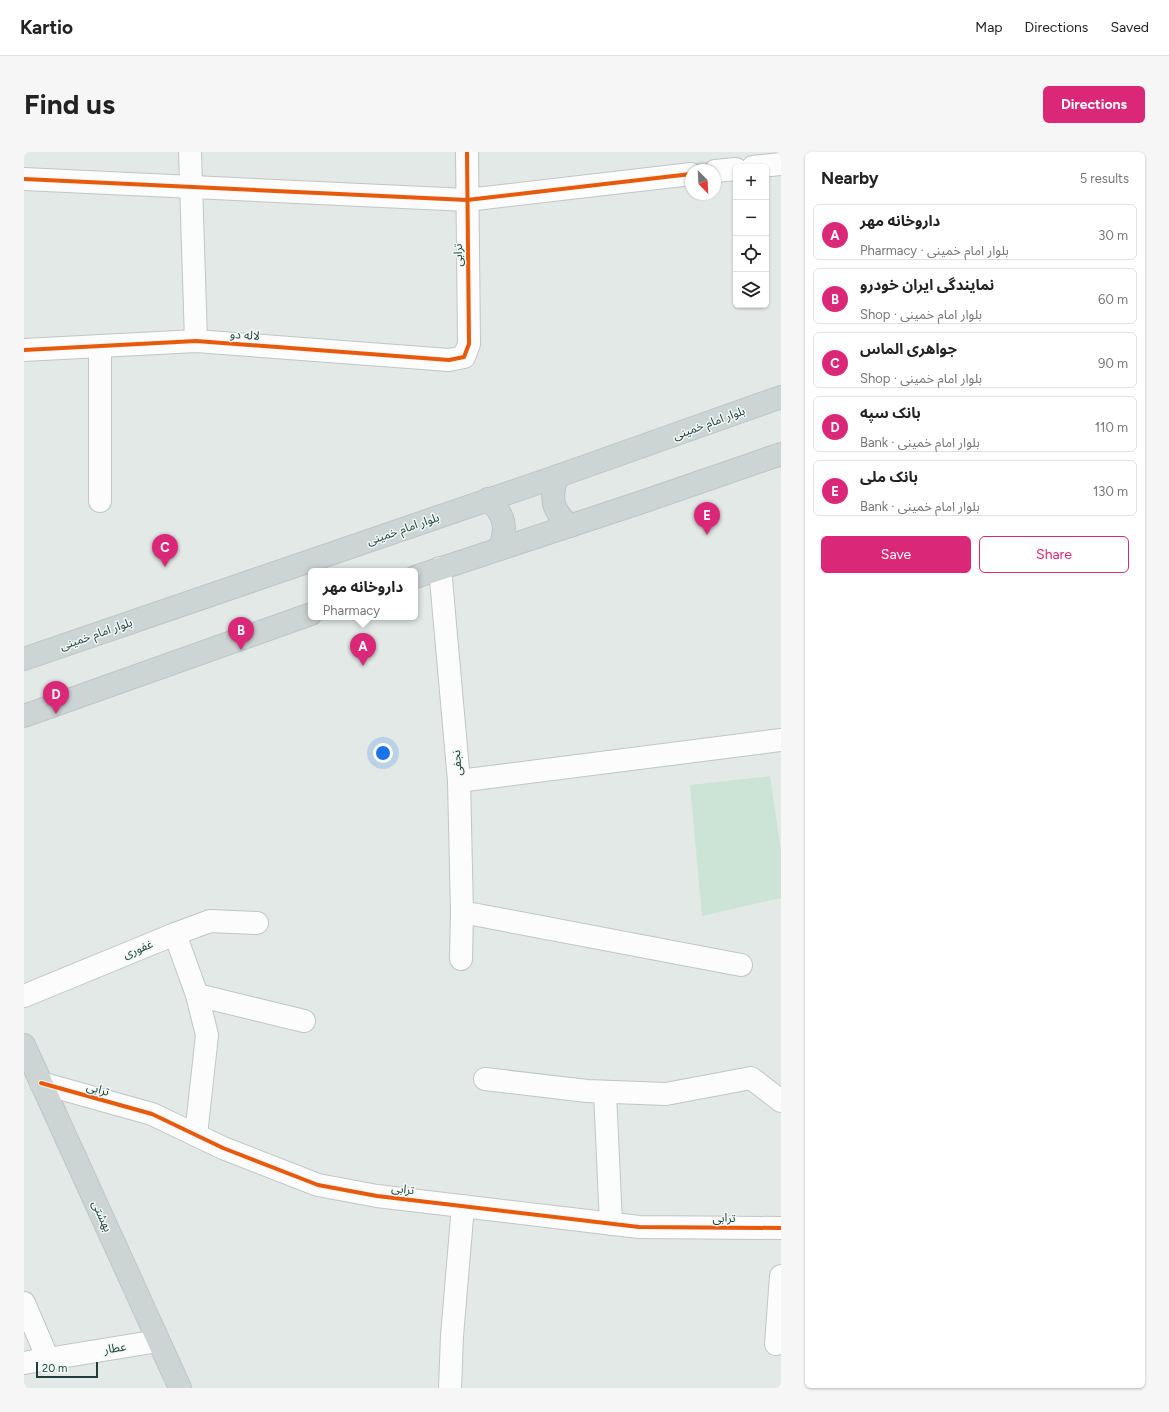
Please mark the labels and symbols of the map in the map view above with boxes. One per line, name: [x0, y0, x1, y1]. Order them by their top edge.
north arrow: [685, 164, 721, 200]
street label: ترابی: [451, 243, 465, 267]
street label: لاله دو: [230, 327, 260, 343]
street label: بلوار امام خمینی: [671, 403, 748, 444]
pin: E: [694, 502, 720, 535]
street label: بلوار امام خمینی: [365, 510, 442, 550]
pin: C: [152, 534, 178, 567]
street label: بلوار امام خمینی: [58, 615, 135, 655]
pin: B: [228, 617, 254, 650]
pin: A: [350, 633, 376, 666]
pin: D: [43, 681, 69, 714]
your location: [373, 743, 393, 763]
street label: نجفی: [449, 750, 465, 776]
street label: غفوری: [121, 937, 155, 961]
street label: ترابی: [85, 1079, 111, 1099]
street label: ترابی: [391, 1181, 416, 1197]
street label: بهشتی: [89, 1198, 115, 1234]
street label: ترابی: [713, 1211, 736, 1225]
street label: عطار: [102, 1339, 127, 1357]
scale bar: [36, 1360, 98, 1379]

